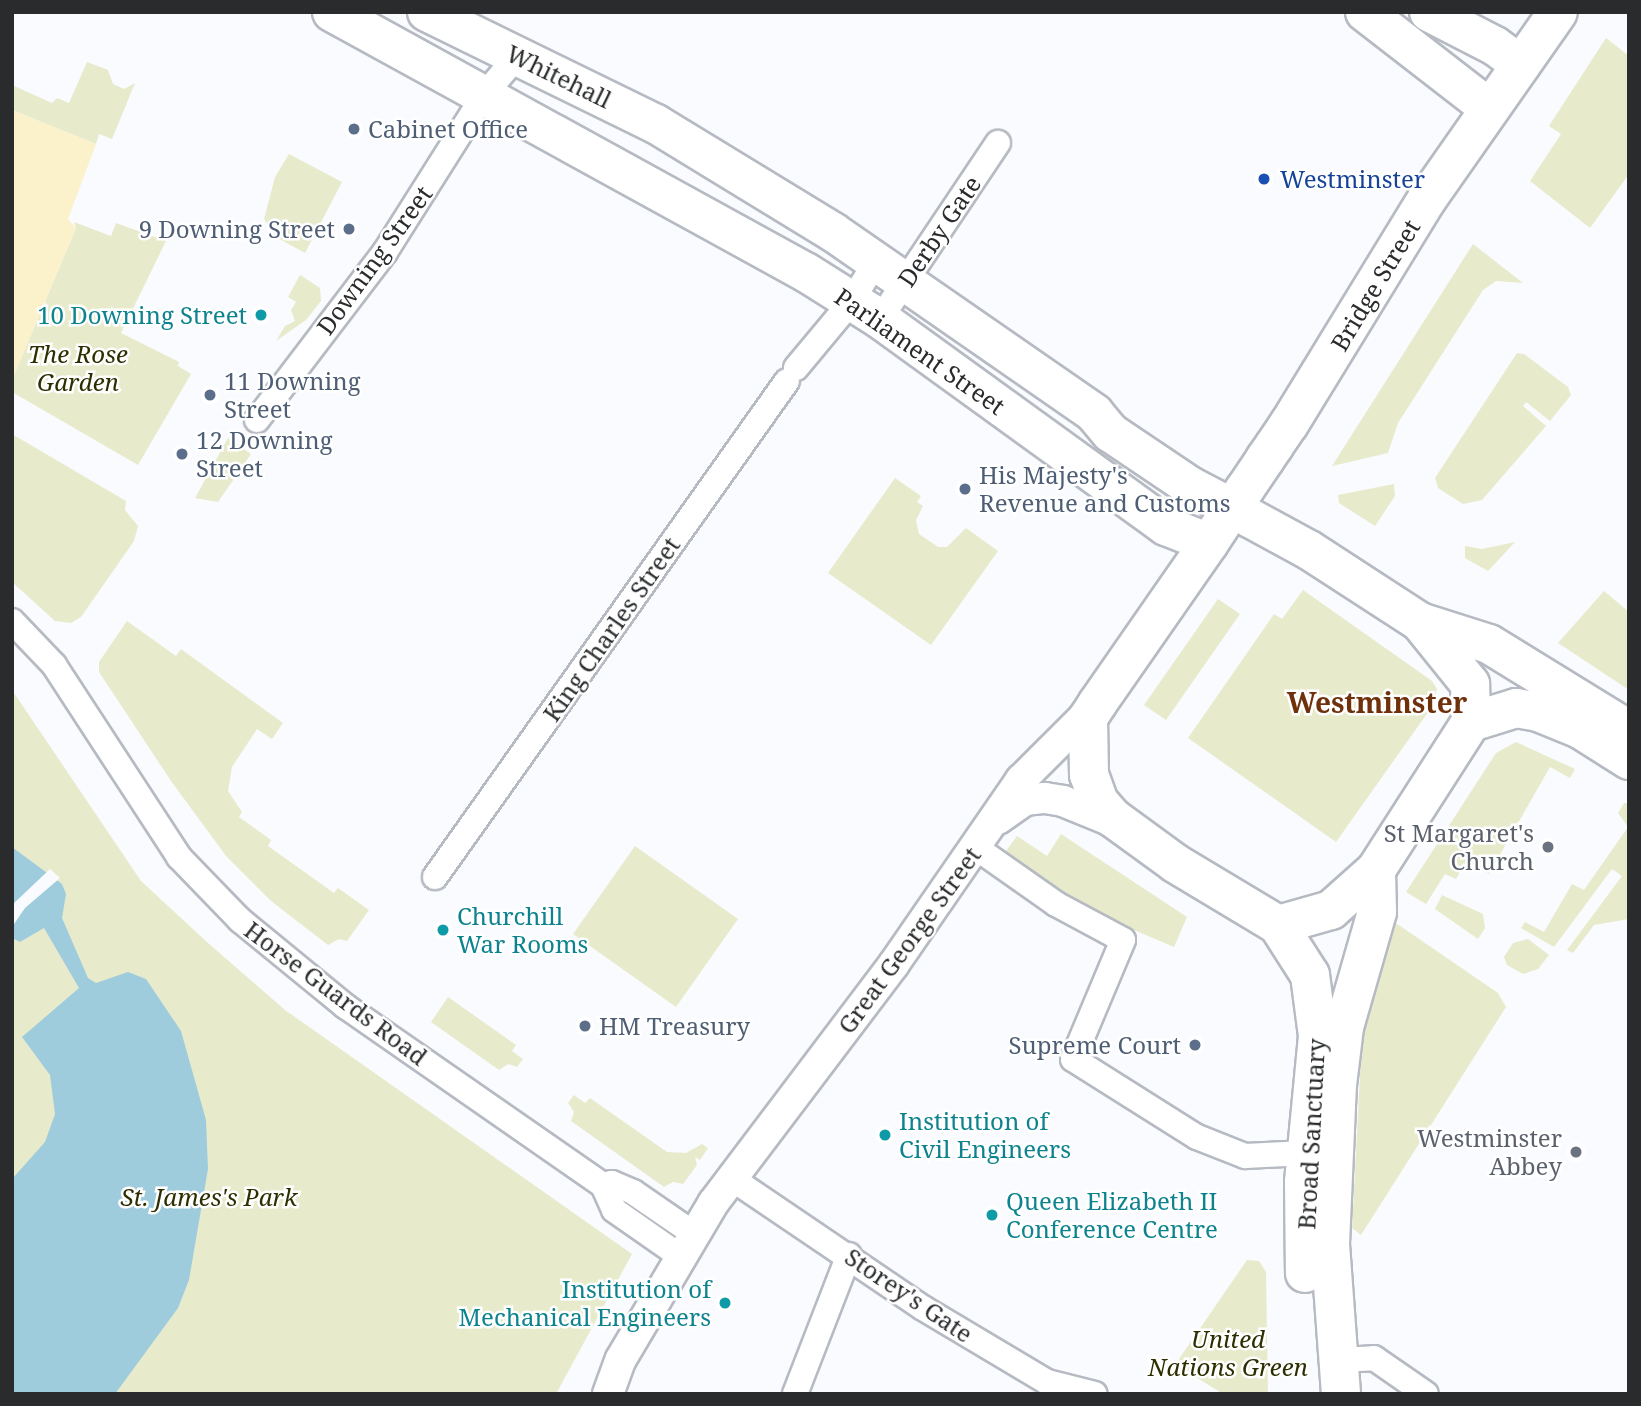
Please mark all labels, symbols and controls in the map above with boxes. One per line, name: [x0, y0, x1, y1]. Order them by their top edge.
street label: Whitehall: [502, 38, 616, 114]
place label: Cabinet Office: [368, 115, 528, 143]
marker: Cabinet Office: [346, 121, 362, 137]
place label: Westminster: [1280, 165, 1425, 193]
marker: Westminster: [1254, 169, 1274, 189]
street label: Derby Gate: [891, 170, 987, 292]
street label: Downing Street: [310, 180, 438, 340]
street label: Bridge Street: [1324, 214, 1426, 356]
place label: 9 Downing Street: [139, 215, 335, 243]
marker: 9 Downing Street: [341, 221, 357, 237]
street label: Parliament Street: [830, 282, 1010, 420]
place label: 10 Downing Street: [37, 301, 247, 329]
marker: 10 Downing Street: [253, 307, 269, 323]
park label: The Rose Garden: [28, 340, 128, 396]
place label: 11 Downing Street: [224, 367, 361, 423]
marker: 11 Downing Street: [202, 387, 218, 403]
place label: 12 Downing Street: [196, 426, 333, 482]
marker: 12 Downing Street: [174, 446, 190, 462]
place label: His Majesty's Revenue and Customs: [979, 461, 1231, 517]
marker: His Majesty's Revenue and Customs: [957, 481, 973, 497]
street label: King Charles Street: [537, 531, 685, 727]
district label: Westminster: [1287, 685, 1467, 719]
place label: St Margaret's Church: [1384, 819, 1534, 875]
marker: St Margaret's Church: [1540, 839, 1556, 855]
street label: Great George Street: [832, 841, 986, 1039]
place label: Churchill War Rooms: [457, 902, 588, 958]
street label: Horse Guards Road: [239, 915, 433, 1071]
marker: Churchill War Rooms: [435, 922, 451, 938]
place label: HM Treasury: [599, 1012, 750, 1040]
marker: HM Treasury: [577, 1018, 593, 1034]
place label: Supreme Court: [1008, 1031, 1181, 1059]
marker: Supreme Court: [1187, 1037, 1203, 1053]
street label: Broad Sanctuary: [1292, 1038, 1330, 1230]
place label: Institution of Civil Engineers: [899, 1107, 1071, 1163]
place label: Westminster Abbey: [1417, 1124, 1562, 1180]
marker: Institution of Civil Engineers: [877, 1127, 893, 1143]
marker: Westminster Abbey: [1568, 1144, 1584, 1160]
park label: St. James's Park: [121, 1183, 297, 1211]
place label: Queen Elizabeth II Conference Centre: [1006, 1187, 1218, 1243]
marker: Queen Elizabeth II Conference Centre: [984, 1207, 1000, 1223]
street label: Storey's Gate: [840, 1242, 978, 1348]
place label: Institution of Mechanical Engineers: [459, 1275, 711, 1331]
marker: Institution of Mechanical Engineers: [717, 1295, 733, 1311]
park label: United Nations Green: [1148, 1325, 1308, 1381]

